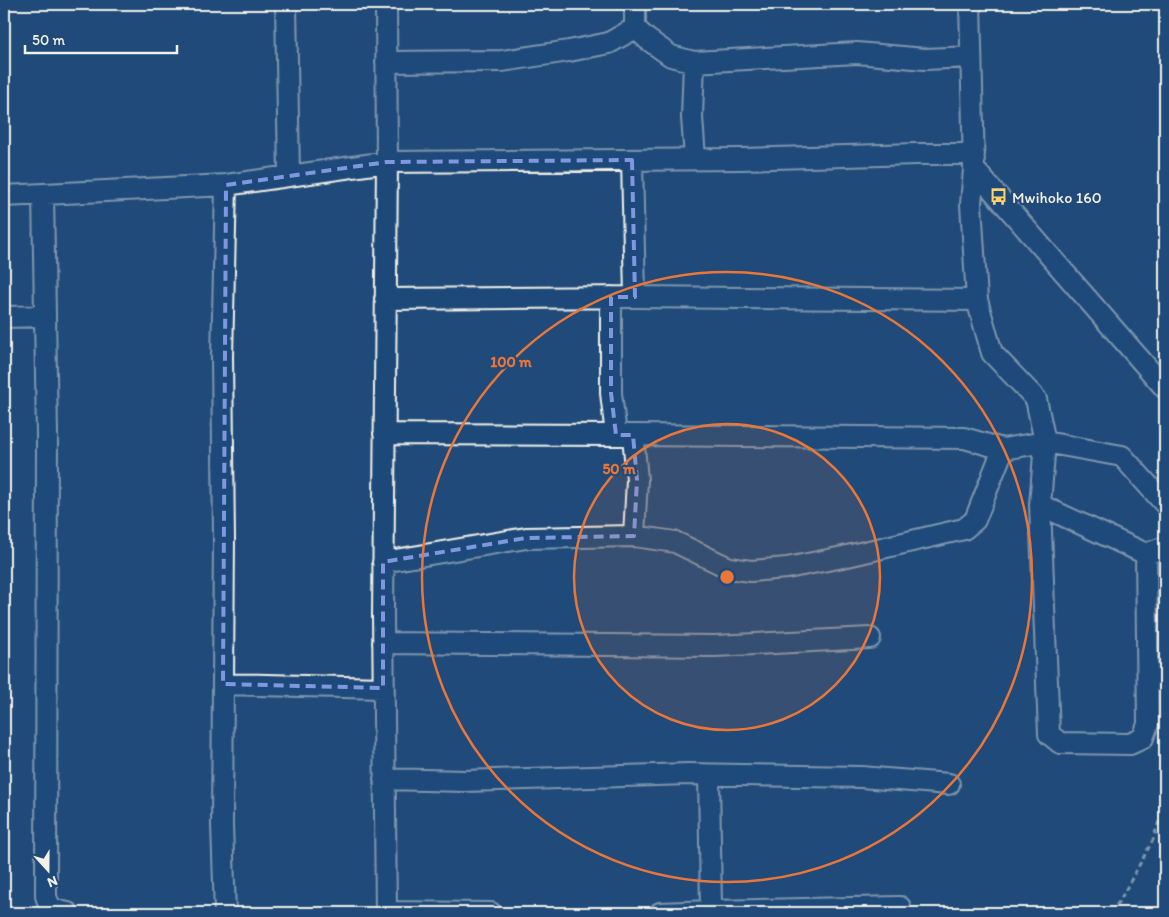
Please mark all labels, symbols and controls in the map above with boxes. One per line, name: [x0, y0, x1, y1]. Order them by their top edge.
scale bar: [25, 22, 178, 54]
text: 50 m: [32, 31, 65, 49]
bus stop icon: Mwihoko 160: [988, 187, 1008, 207]
place label: Mwihoko 160: [1012, 188, 1102, 207]
text: 100 m: [490, 353, 532, 371]
text: 50 m: [602, 460, 636, 478]
centre of rings: [718, 568, 736, 586]
north arrow: [22, 844, 72, 894]
text: N: [45, 872, 60, 891]

